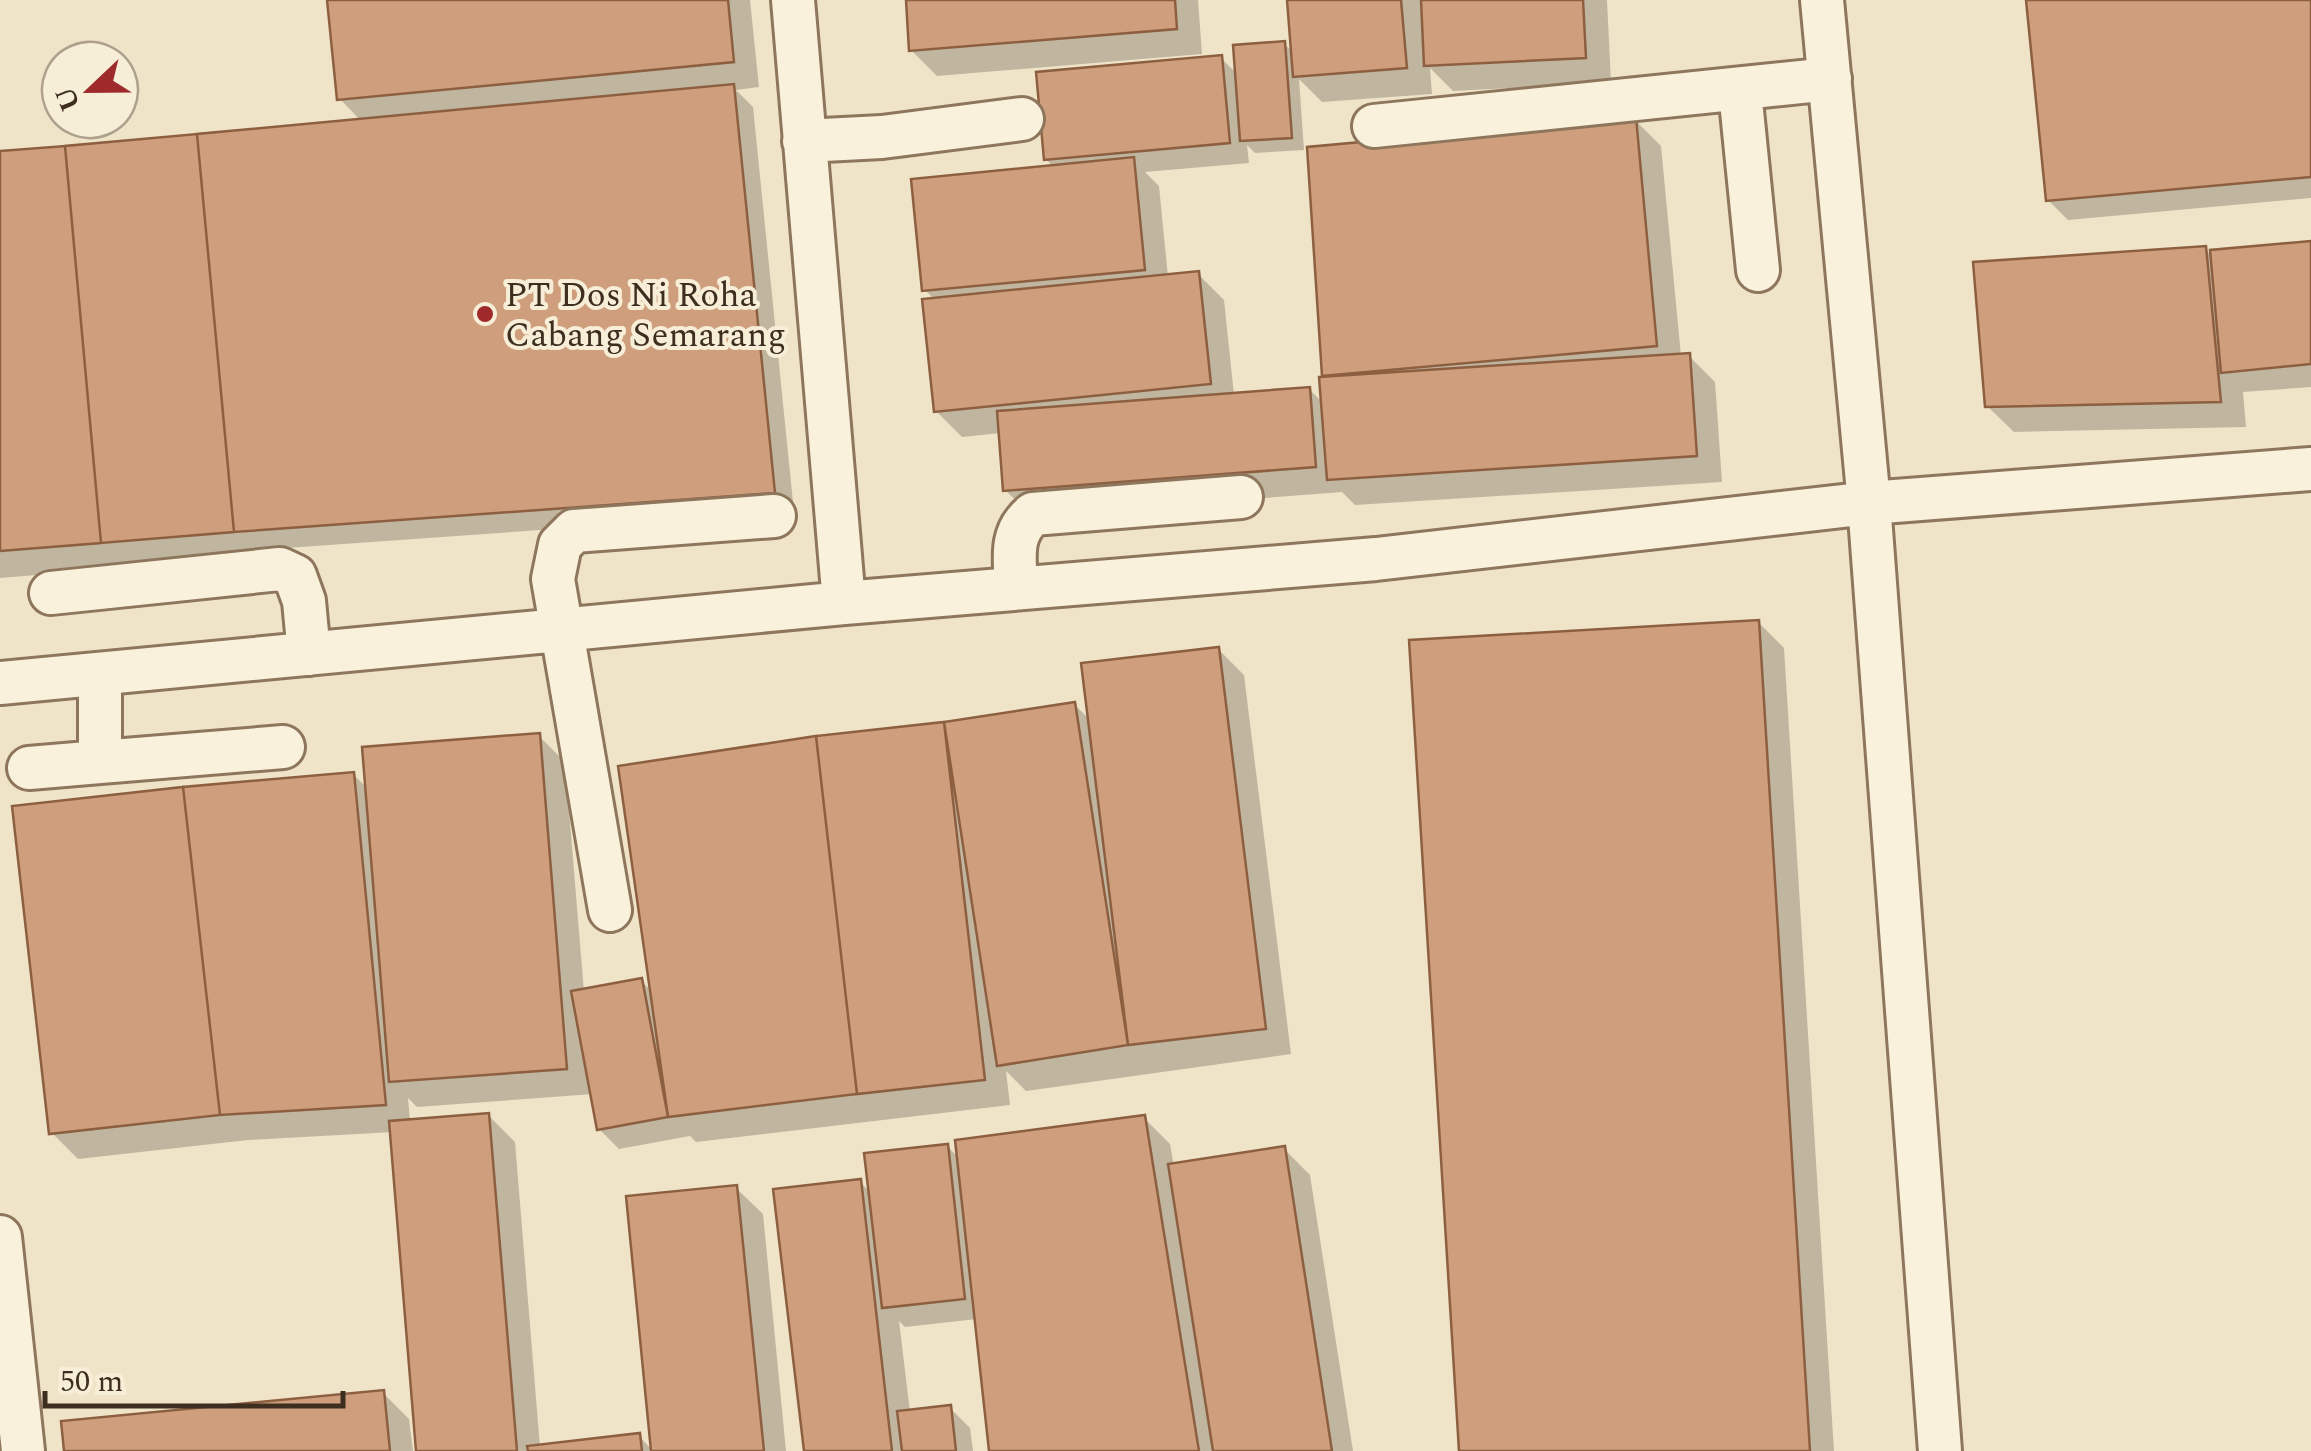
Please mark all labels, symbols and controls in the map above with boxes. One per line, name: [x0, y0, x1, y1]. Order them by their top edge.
north arrow: [40, 40, 140, 140]
text: U: [44, 80, 93, 118]
place label: PT Dos Ni Roha Cabang Semarang: [505, 269, 786, 362]
marker: PT Dos Ni Roha Cabang Semarang: [474, 303, 496, 325]
scale bar: [45, 1346, 342, 1408]
text: 50 m: [60, 1359, 123, 1405]

